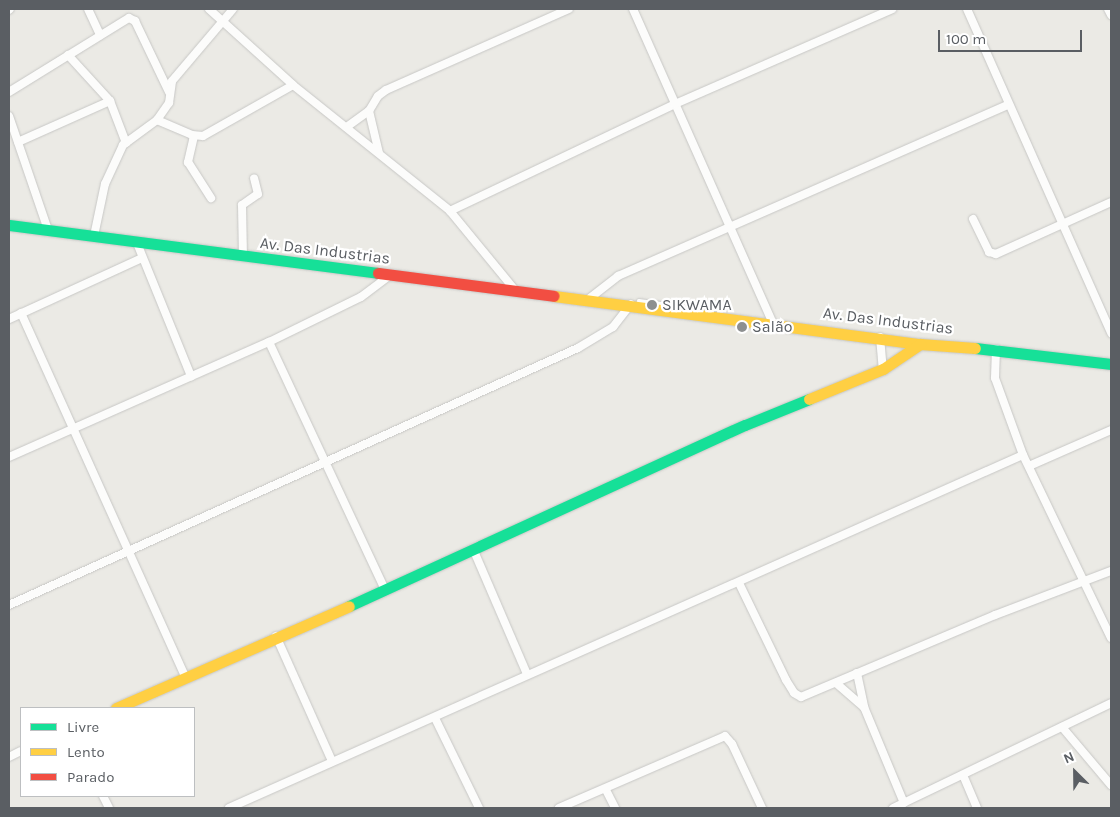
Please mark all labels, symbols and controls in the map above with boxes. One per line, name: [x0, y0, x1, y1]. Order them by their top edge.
scale bar: [940, 20, 1084, 52]
text: 100 m: [946, 30, 986, 48]
street label: Av. Das Industrias: [259, 234, 391, 268]
place label: SIKWAMA: [662, 295, 732, 315]
marker: SIKWAMA: [646, 299, 658, 311]
street label: Av. Das Industrias: [822, 304, 954, 338]
place label: Salão: [752, 317, 793, 337]
marker: Salão: [736, 321, 748, 333]
legend: [20, 707, 195, 797]
text: Livre: [67, 718, 99, 736]
text: Lento: [67, 743, 105, 761]
north arrow: [1050, 747, 1100, 797]
text: N: [1061, 748, 1077, 768]
text: Parado: [67, 768, 114, 786]

